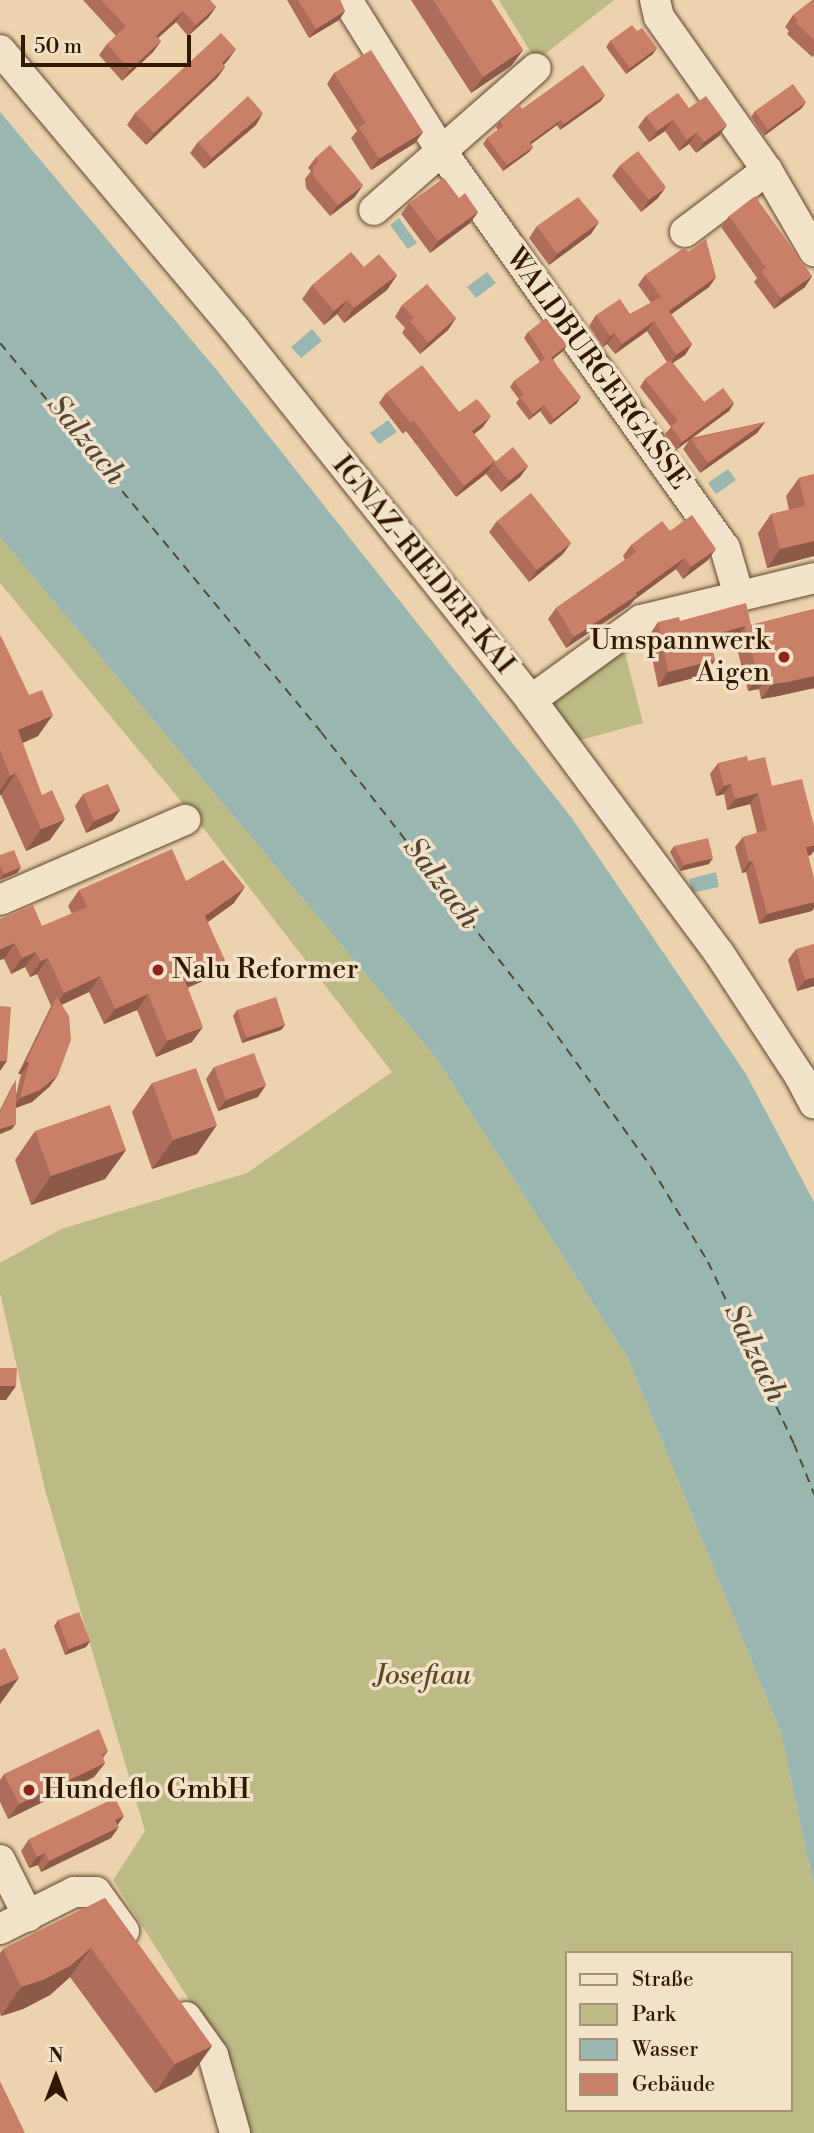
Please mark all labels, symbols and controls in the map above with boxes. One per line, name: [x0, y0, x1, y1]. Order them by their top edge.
scale bar: [24, 21, 194, 65]
text: 50 m: [34, 34, 82, 60]
street label: WALDBURGERGASSE: [498, 242, 696, 496]
water label: Salzach: [39, 388, 133, 492]
street label: IGNAZ-RIEDER-KAI: [325, 449, 521, 681]
place label: Umspannwerk Aigen: [590, 624, 770, 690]
marker: Umspannwerk Aigen: [776, 649, 792, 665]
water label: Salzach: [395, 830, 487, 936]
place label: Nalu Reformer: [172, 953, 359, 987]
marker: Nalu Reformer: [150, 962, 166, 978]
water label: Salzach: [716, 1298, 794, 1408]
park label: Josefiau: [375, 1659, 471, 1693]
place label: Hundeflo GmbH: [43, 1773, 250, 1807]
marker: Hundeflo GmbH: [21, 1782, 37, 1798]
legend: [566, 1951, 793, 2112]
text: Straße: [632, 1967, 694, 1993]
text: Park: [632, 2002, 676, 2028]
text: Wasser: [632, 2037, 698, 2063]
north arrow: [21, 2042, 91, 2112]
text: N: [48, 2044, 64, 2068]
text: Gebäude: [632, 2072, 715, 2098]

